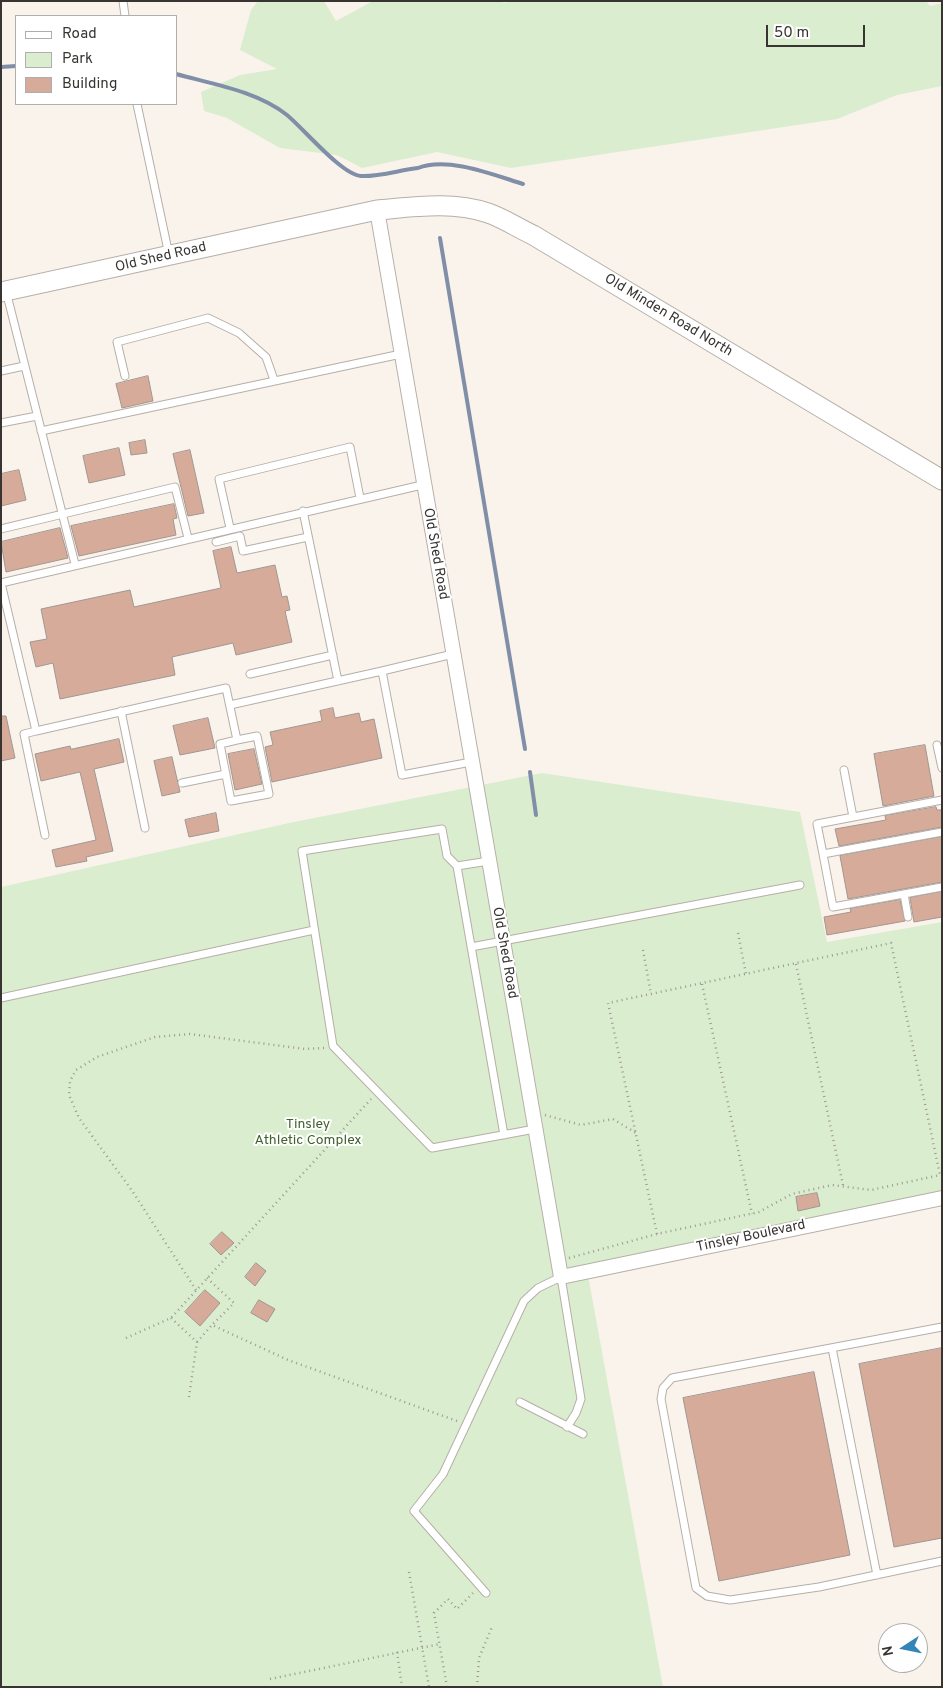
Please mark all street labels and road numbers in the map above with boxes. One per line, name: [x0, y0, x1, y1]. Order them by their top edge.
street label: Old Shed Road: [114, 239, 208, 277]
street label: Old Minden Road North: [601, 271, 735, 361]
street label: Old Shed Road: [419, 507, 451, 601]
street label: Old Shed Road: [488, 906, 520, 1000]
street label: Tinsley Boulevard: [695, 1217, 807, 1257]

